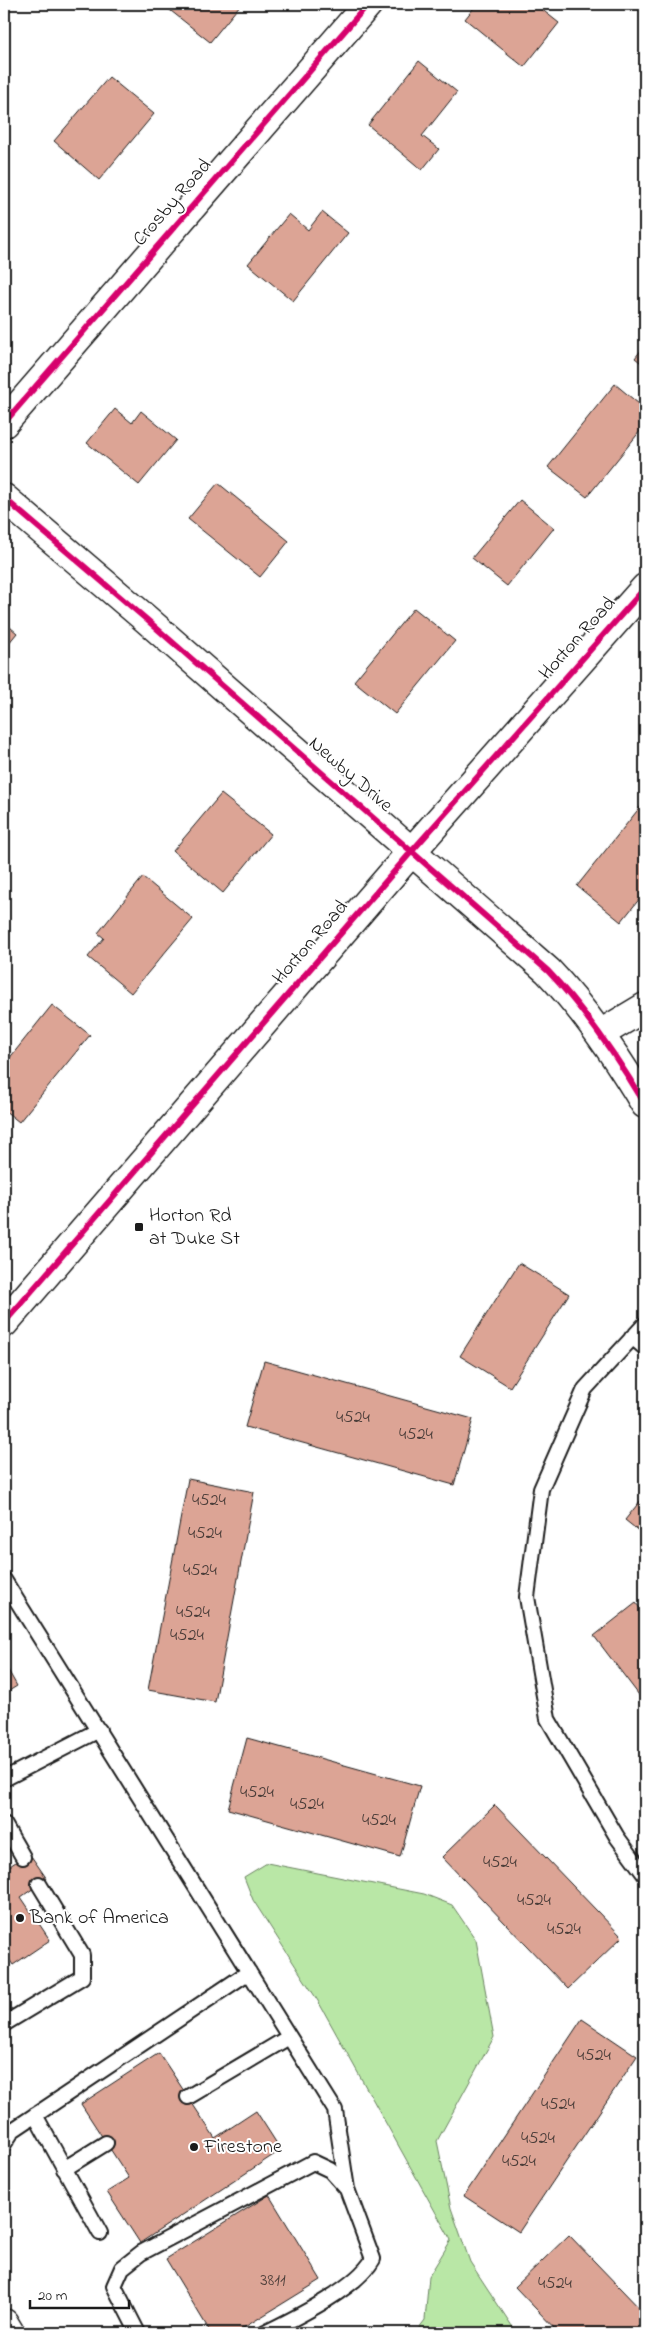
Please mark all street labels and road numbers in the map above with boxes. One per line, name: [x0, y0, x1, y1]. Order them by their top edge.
street label: Crosby Road: [127, 153, 219, 253]
street label: Horton Road: [533, 591, 623, 687]
street label: Newby Drive: [301, 730, 399, 820]
street label: Horton Road: [266, 894, 356, 992]

